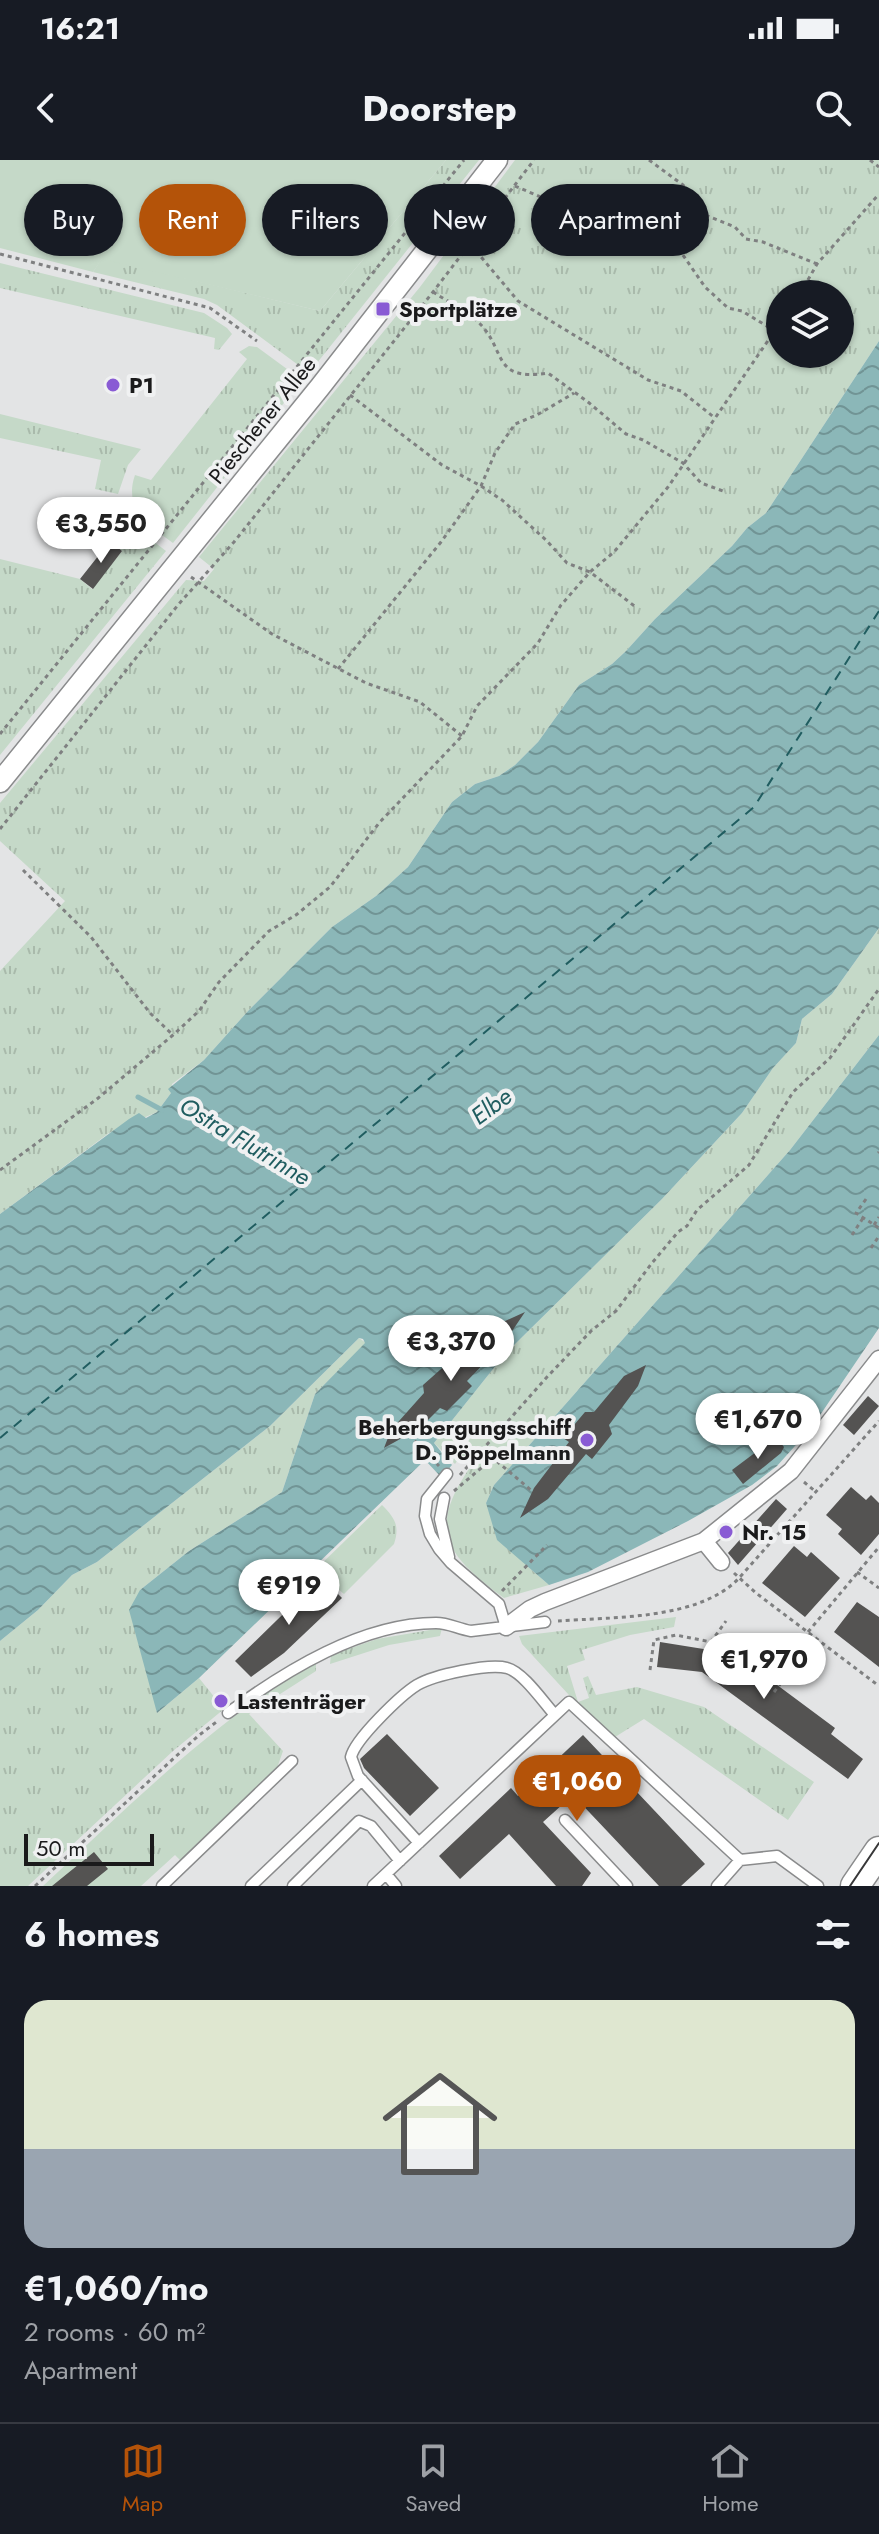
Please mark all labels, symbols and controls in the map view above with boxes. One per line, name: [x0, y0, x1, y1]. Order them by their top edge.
text: 16:21: [40, 7, 120, 50]
text: Doorstep: [362, 82, 517, 134]
icon: back: [24, 86, 68, 130]
icon: search: [811, 86, 855, 130]
chip: Buy: [24, 184, 123, 256]
chip: Rent: [139, 184, 246, 256]
chip: Filters: [262, 184, 388, 256]
chip: New: [404, 184, 515, 256]
chip: Apartment: [531, 184, 709, 256]
map controls: [766, 280, 854, 368]
button: layers: [766, 280, 854, 368]
place label: Sportplätze: [399, 293, 518, 325]
marker: Sportplätze: [374, 300, 392, 318]
street label: Pieschener Allee: [201, 349, 323, 491]
place label: P1: [129, 369, 154, 401]
marker: P1: [104, 376, 122, 394]
pin: €3,550: [36, 497, 166, 565]
text: €3,550: [55, 504, 147, 542]
water label: Elbe: [463, 1079, 519, 1133]
water label: Ostra Flutrinne: [173, 1088, 317, 1194]
pin: €3,370: [386, 1315, 516, 1383]
text: €3,370: [406, 1322, 496, 1360]
pin: €1,670: [693, 1393, 823, 1461]
text: €1,670: [714, 1400, 802, 1438]
place label: Beherbergungsschiff D. Pöppelmann: [358, 1411, 572, 1468]
marker: Beherbergungsschiff D. Pöppelmann: [578, 1431, 596, 1449]
place label: Nr. 15: [742, 1516, 806, 1548]
marker: Nr. 15: [717, 1523, 735, 1541]
pin: €919: [242, 1559, 336, 1627]
text: €919: [256, 1566, 322, 1604]
pin: €1,970: [699, 1633, 829, 1701]
text: €1,970: [720, 1640, 808, 1678]
place label: Lastenträger: [237, 1685, 366, 1717]
marker: Lastenträger: [212, 1692, 230, 1710]
pin: €1,060: [512, 1755, 642, 1823]
text: €1,060: [532, 1762, 622, 1800]
scale bar: [24, 1830, 154, 1866]
text: 50 m: [36, 1832, 85, 1864]
text: 6 homes: [24, 1910, 159, 1959]
icon: filters: [811, 1912, 855, 1956]
icon: home: [368, 2052, 512, 2196]
text: €1,060/mo: [24, 2264, 209, 2313]
text: 2 rooms · 60 m²: [24, 2313, 205, 2351]
text: Apartment: [24, 2351, 137, 2389]
tab: Map: [121, 2439, 165, 2519]
tab: Saved: [406, 2439, 461, 2519]
tab: Home: [702, 2439, 758, 2519]

